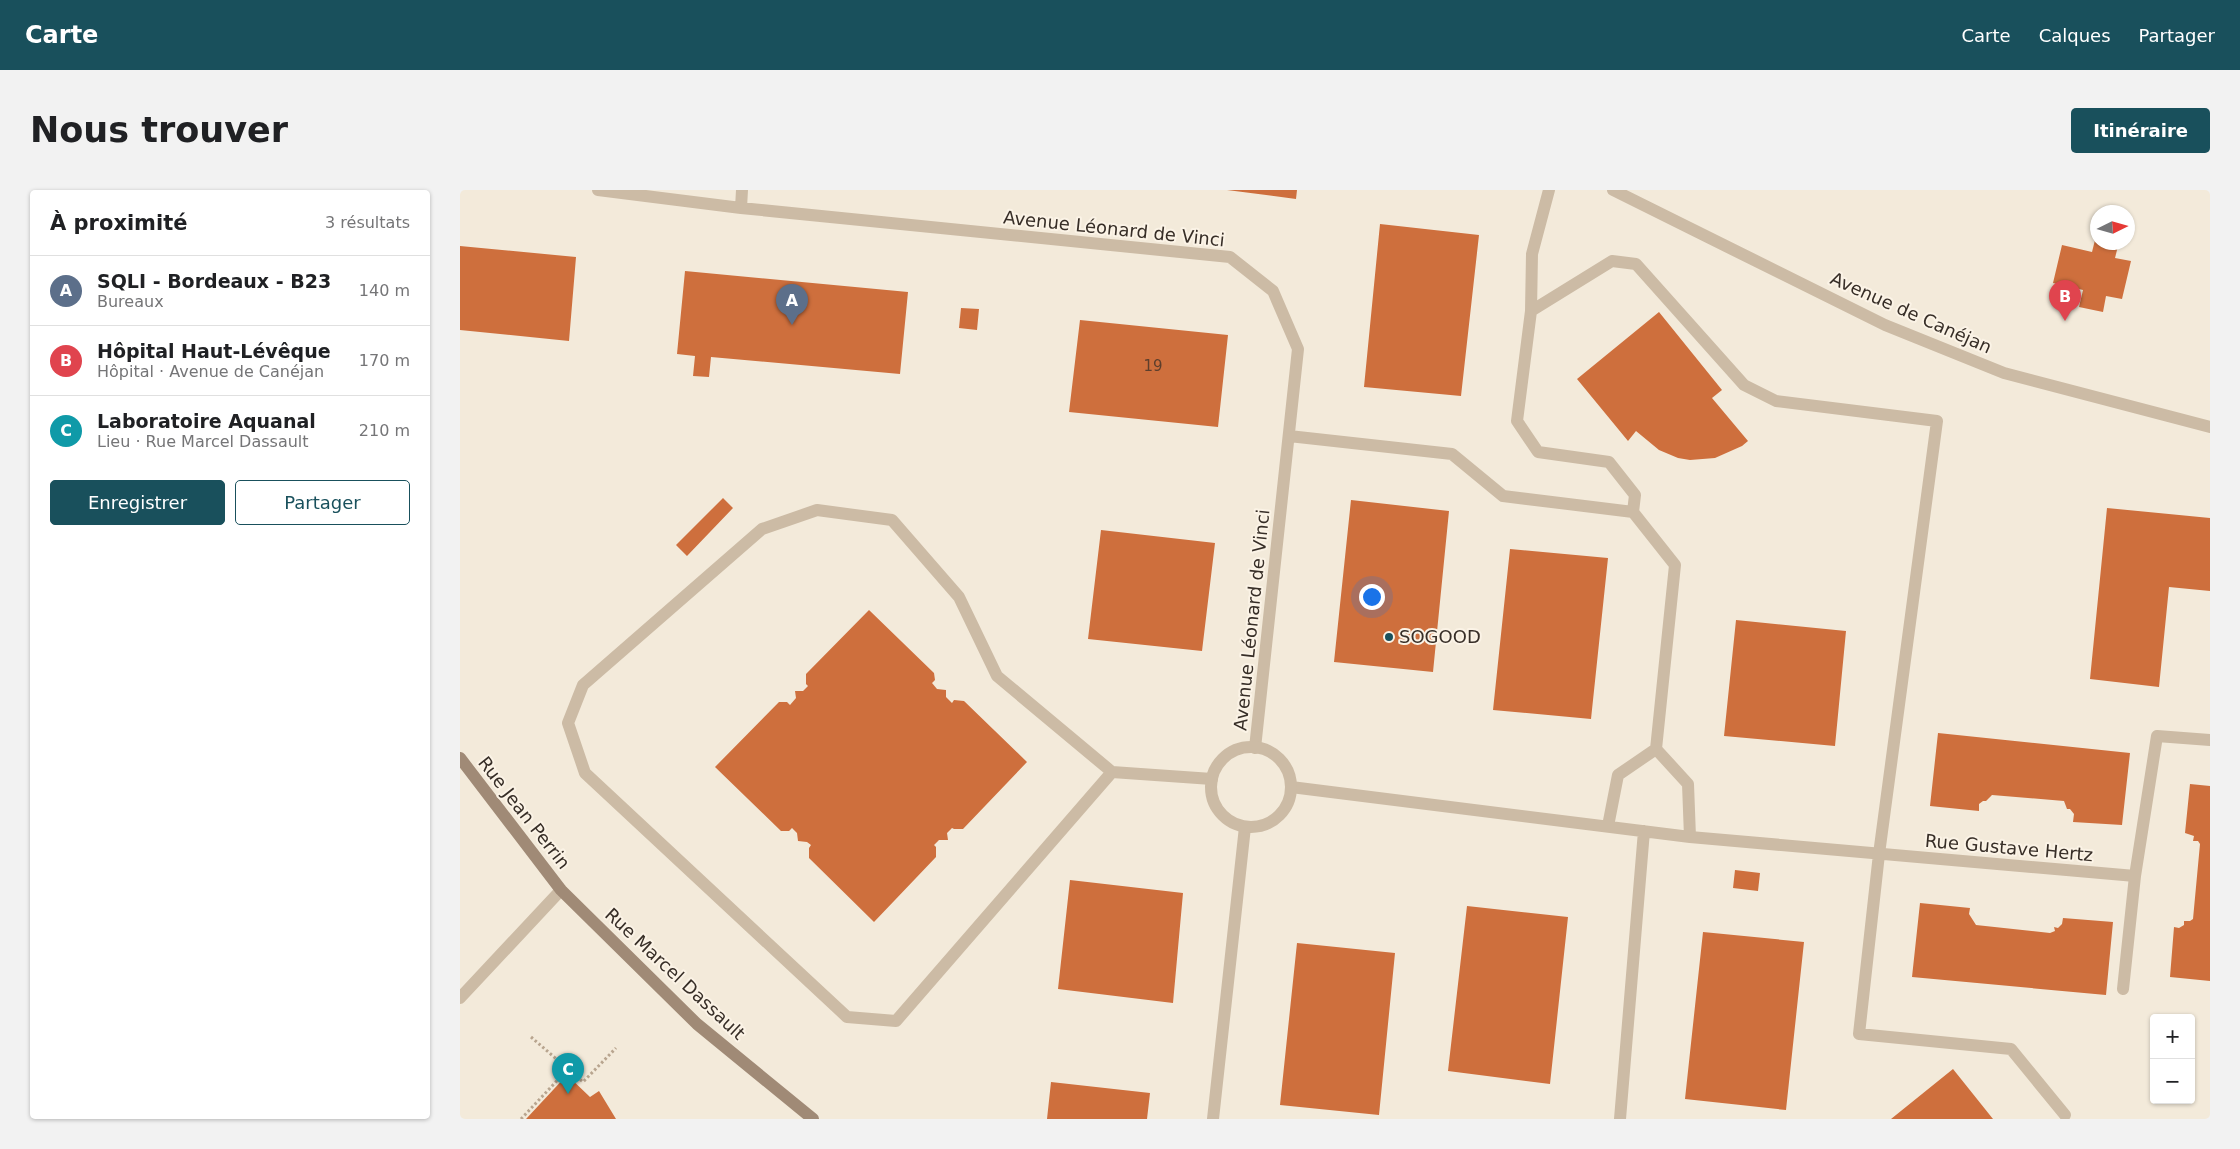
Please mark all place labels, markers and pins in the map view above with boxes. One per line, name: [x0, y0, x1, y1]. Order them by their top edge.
pin: B: [2049, 280, 2081, 321]
pin: A: [776, 284, 808, 325]
place label: SOGOOD: [1399, 626, 1481, 647]
marker: SOGOOD: [1383, 631, 1395, 643]
pin: C: [552, 1053, 584, 1094]

